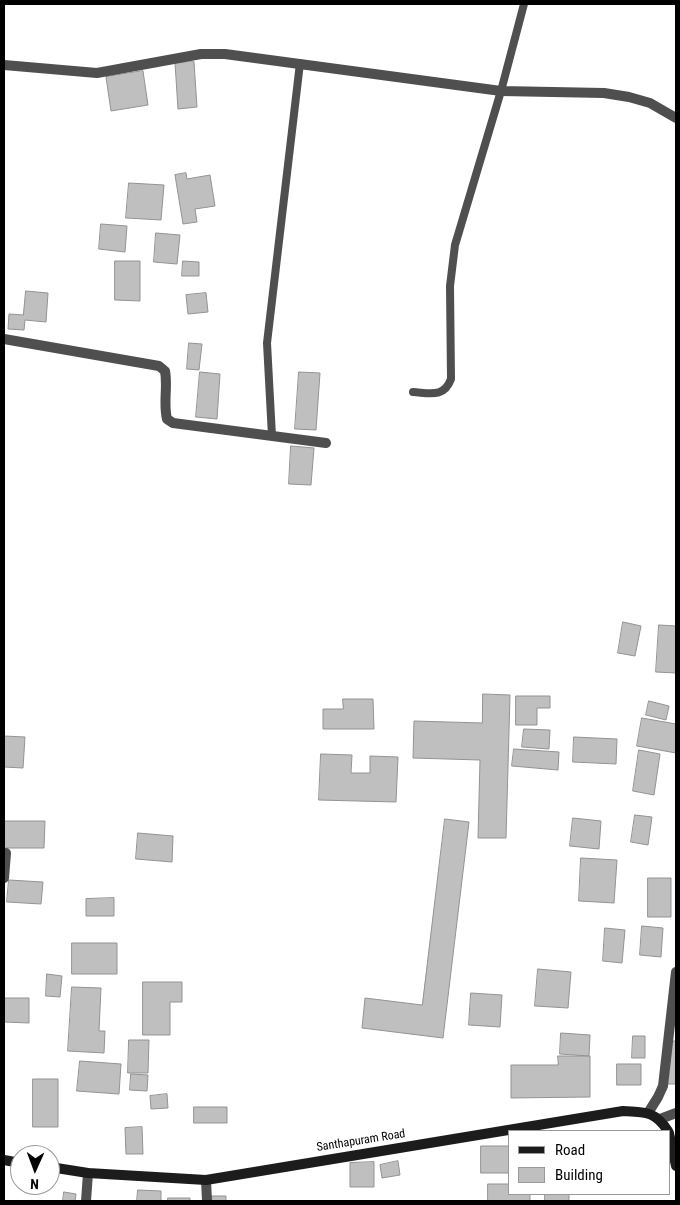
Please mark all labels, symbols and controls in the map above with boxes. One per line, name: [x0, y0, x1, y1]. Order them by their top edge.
street label: Santhapuram Road: [316, 1127, 406, 1155]
legend: [508, 1130, 670, 1195]
text: Road: [555, 1141, 585, 1159]
north arrow: [10, 1145, 60, 1195]
text: Building: [555, 1166, 603, 1184]
text: N: [30, 1176, 39, 1192]

